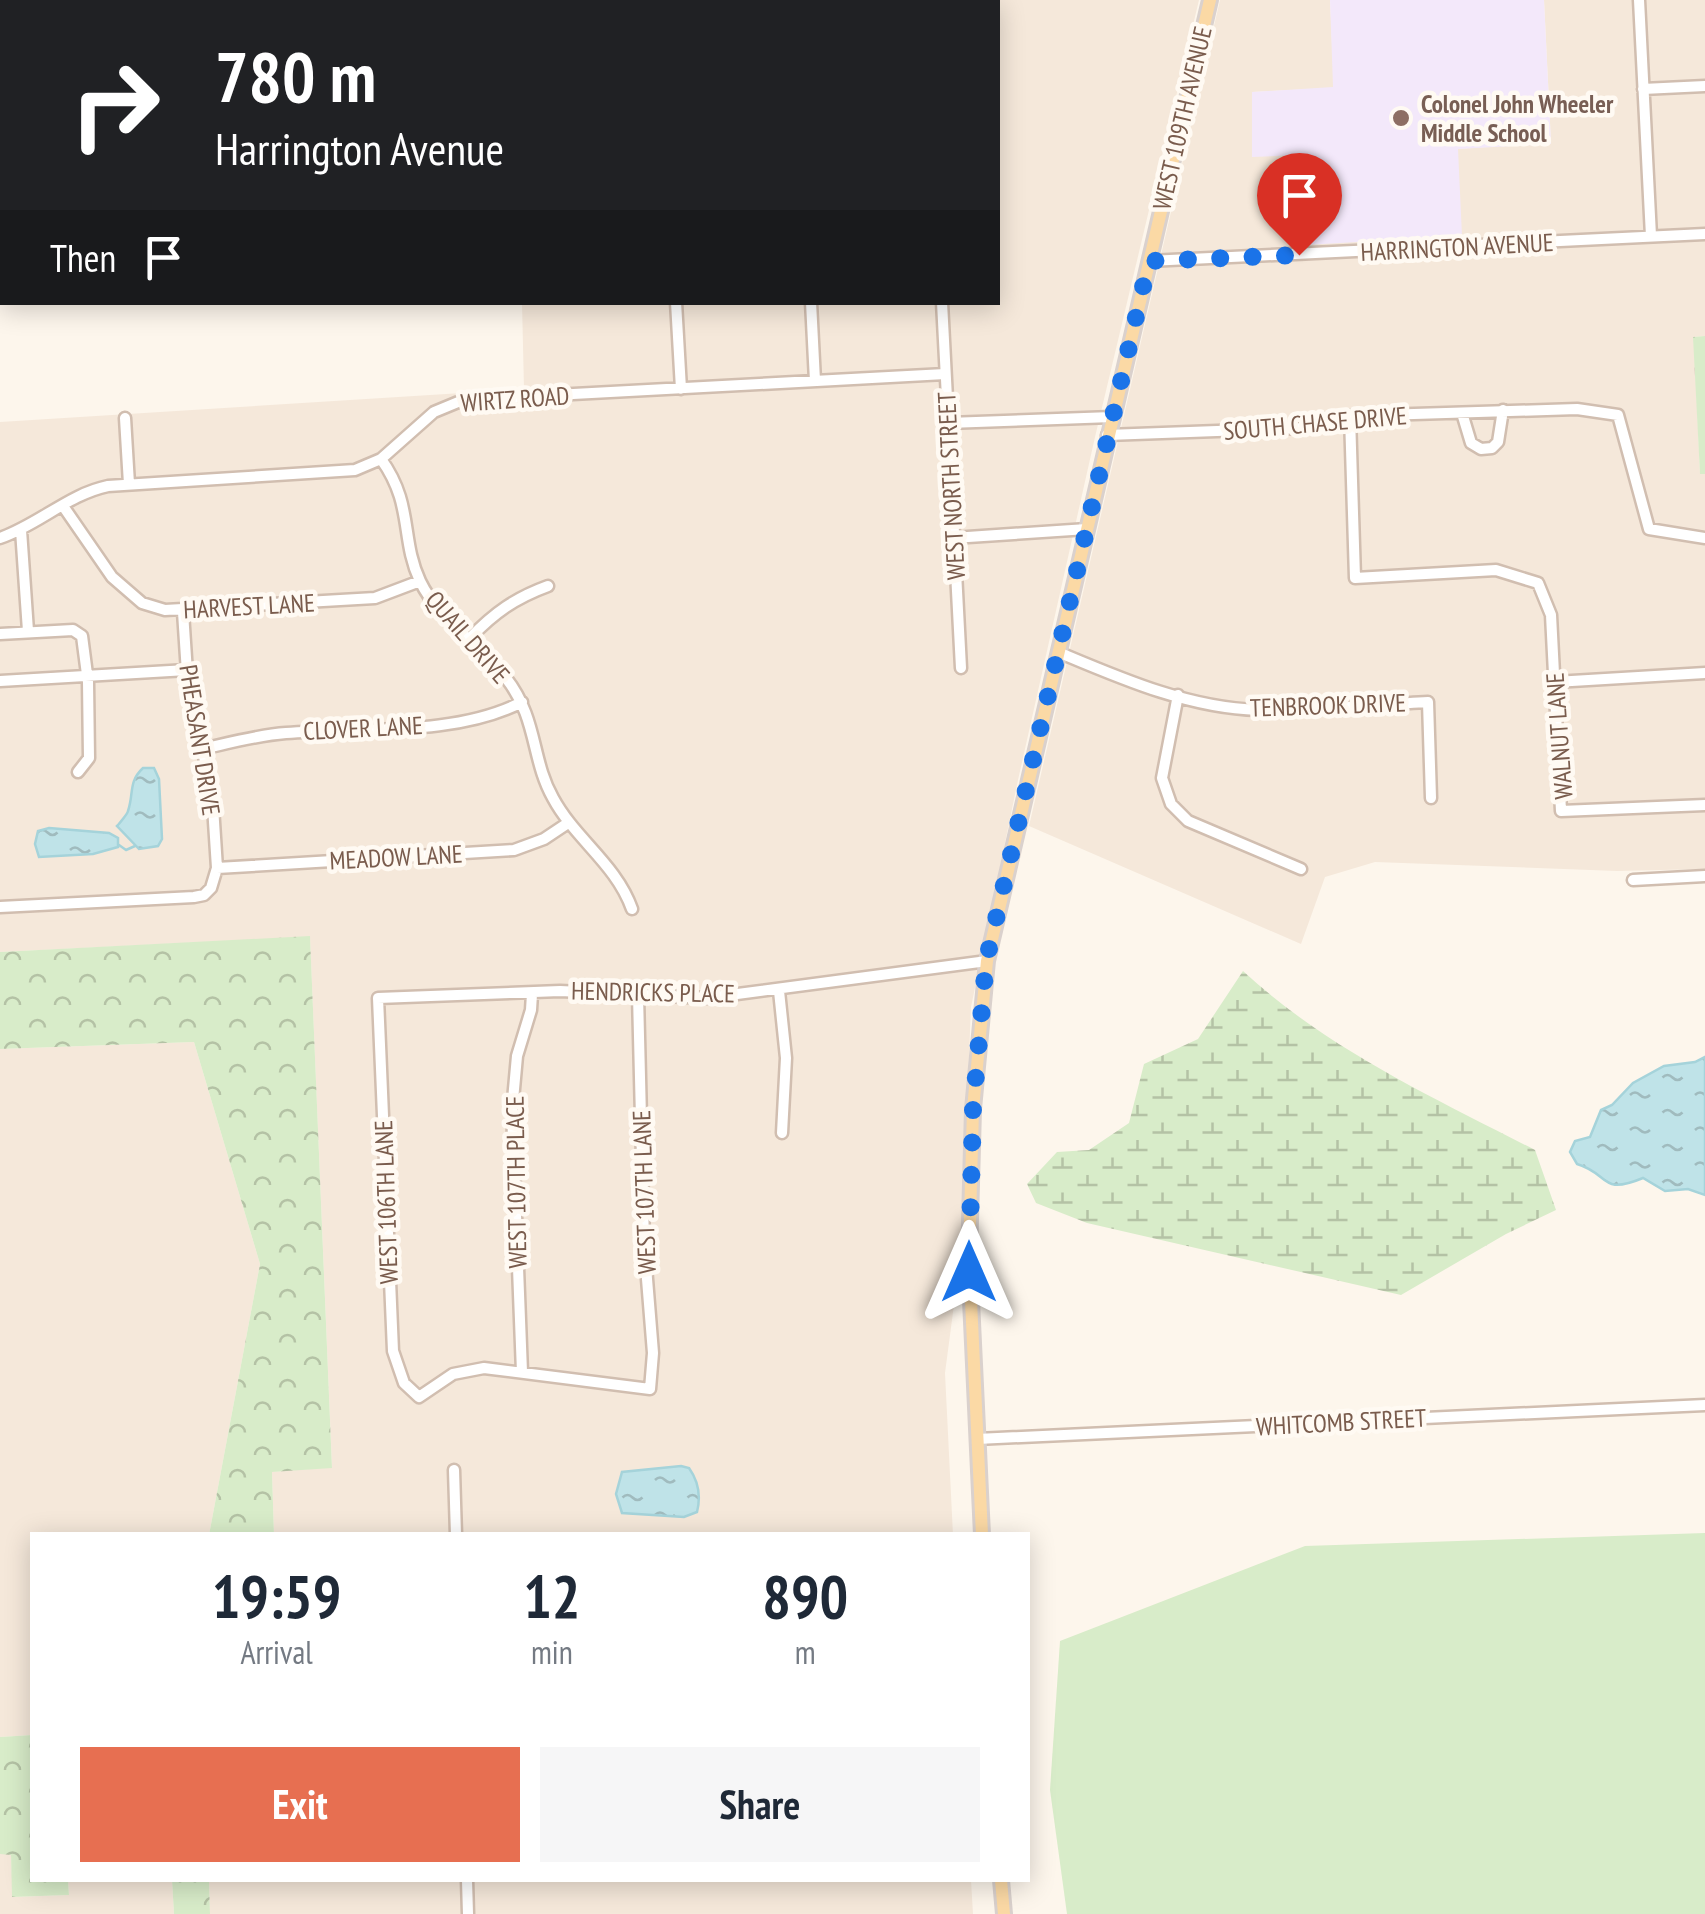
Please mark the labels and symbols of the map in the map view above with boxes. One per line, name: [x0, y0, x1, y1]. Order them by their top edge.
street label: WEST 109TH AVENUE: [1145, 23, 1219, 213]
place label: Colonel John Wheeler Middle School: [1421, 88, 1614, 149]
marker: Colonel John Wheeler Middle School: [1390, 107, 1412, 129]
pin: [1257, 153, 1342, 256]
street label: HARRINGTON AVENUE: [1360, 226, 1554, 268]
street label: WIRTZ ROAD: [460, 379, 570, 419]
street label: WEST NORTH STREET: [930, 391, 972, 581]
street label: SOUTH CHASE DRIVE: [1222, 399, 1408, 447]
street label: QUAIL DRIVE: [419, 584, 517, 690]
street label: HARVEST LANE: [183, 587, 315, 625]
street label: PHEASANT DRIVE: [172, 662, 228, 818]
street label: WALNUT LANE: [1539, 672, 1579, 800]
street label: TENBROOK DRIVE: [1249, 686, 1407, 724]
street label: CLOVER LANE: [302, 709, 424, 747]
street label: MEADOW LANE: [329, 838, 463, 876]
street label: HENDRICKS PLACE: [571, 975, 735, 1009]
street label: WEST 107TH PLACE: [498, 1095, 534, 1269]
street label: WEST 107TH LANE: [625, 1109, 663, 1275]
street label: WEST 106TH LANE: [367, 1119, 405, 1285]
position arrow: [917, 1220, 1021, 1324]
street label: WHITCOMB STREET: [1255, 1402, 1427, 1442]

